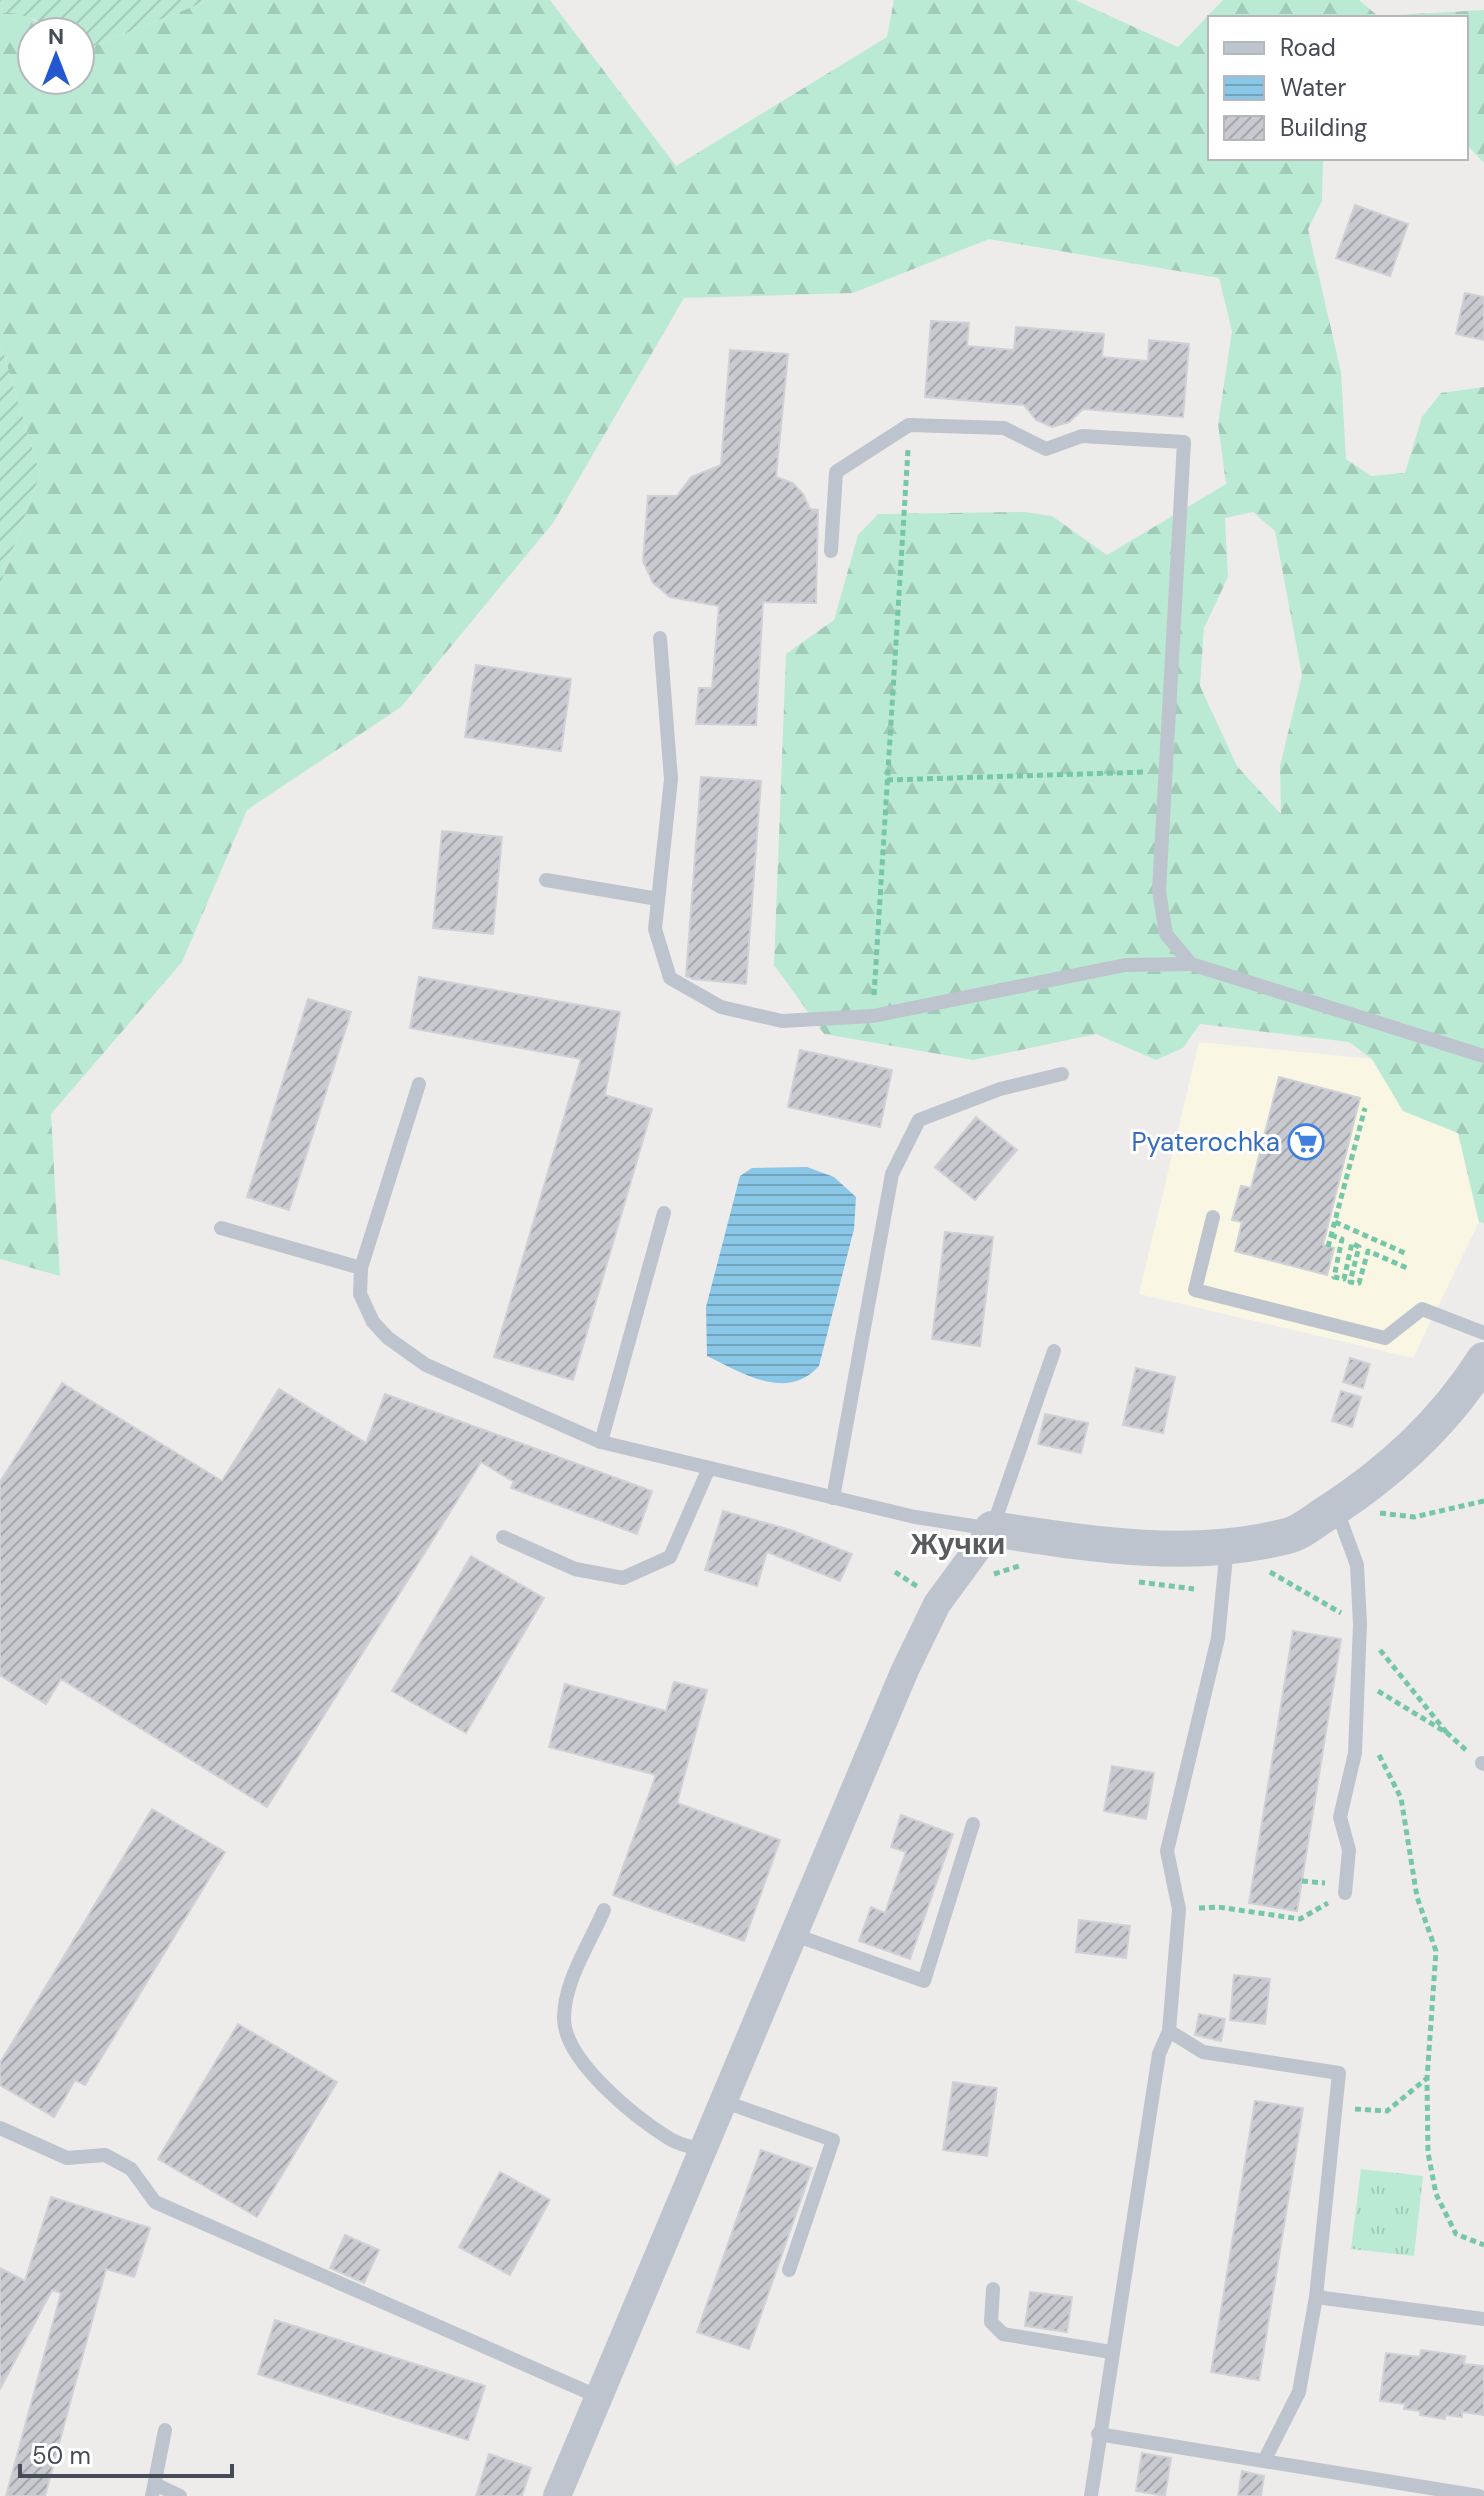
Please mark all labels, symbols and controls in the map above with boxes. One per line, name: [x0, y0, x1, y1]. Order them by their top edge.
north arrow: [16, 16, 96, 96]
legend: [1208, 16, 1468, 160]
text: N: [48, 22, 64, 51]
text: Road: [1280, 32, 1336, 63]
text: Water: [1280, 72, 1346, 103]
text: Building: [1280, 112, 1367, 143]
supermarket icon: Pyaterochka: [1287, 1123, 1325, 1161]
place label: Pyaterochka: [1131, 1125, 1280, 1159]
district label: Жучки: [910, 1524, 1005, 1563]
scale bar: [20, 2428, 232, 2478]
text: 50 m: [32, 2440, 91, 2471]

